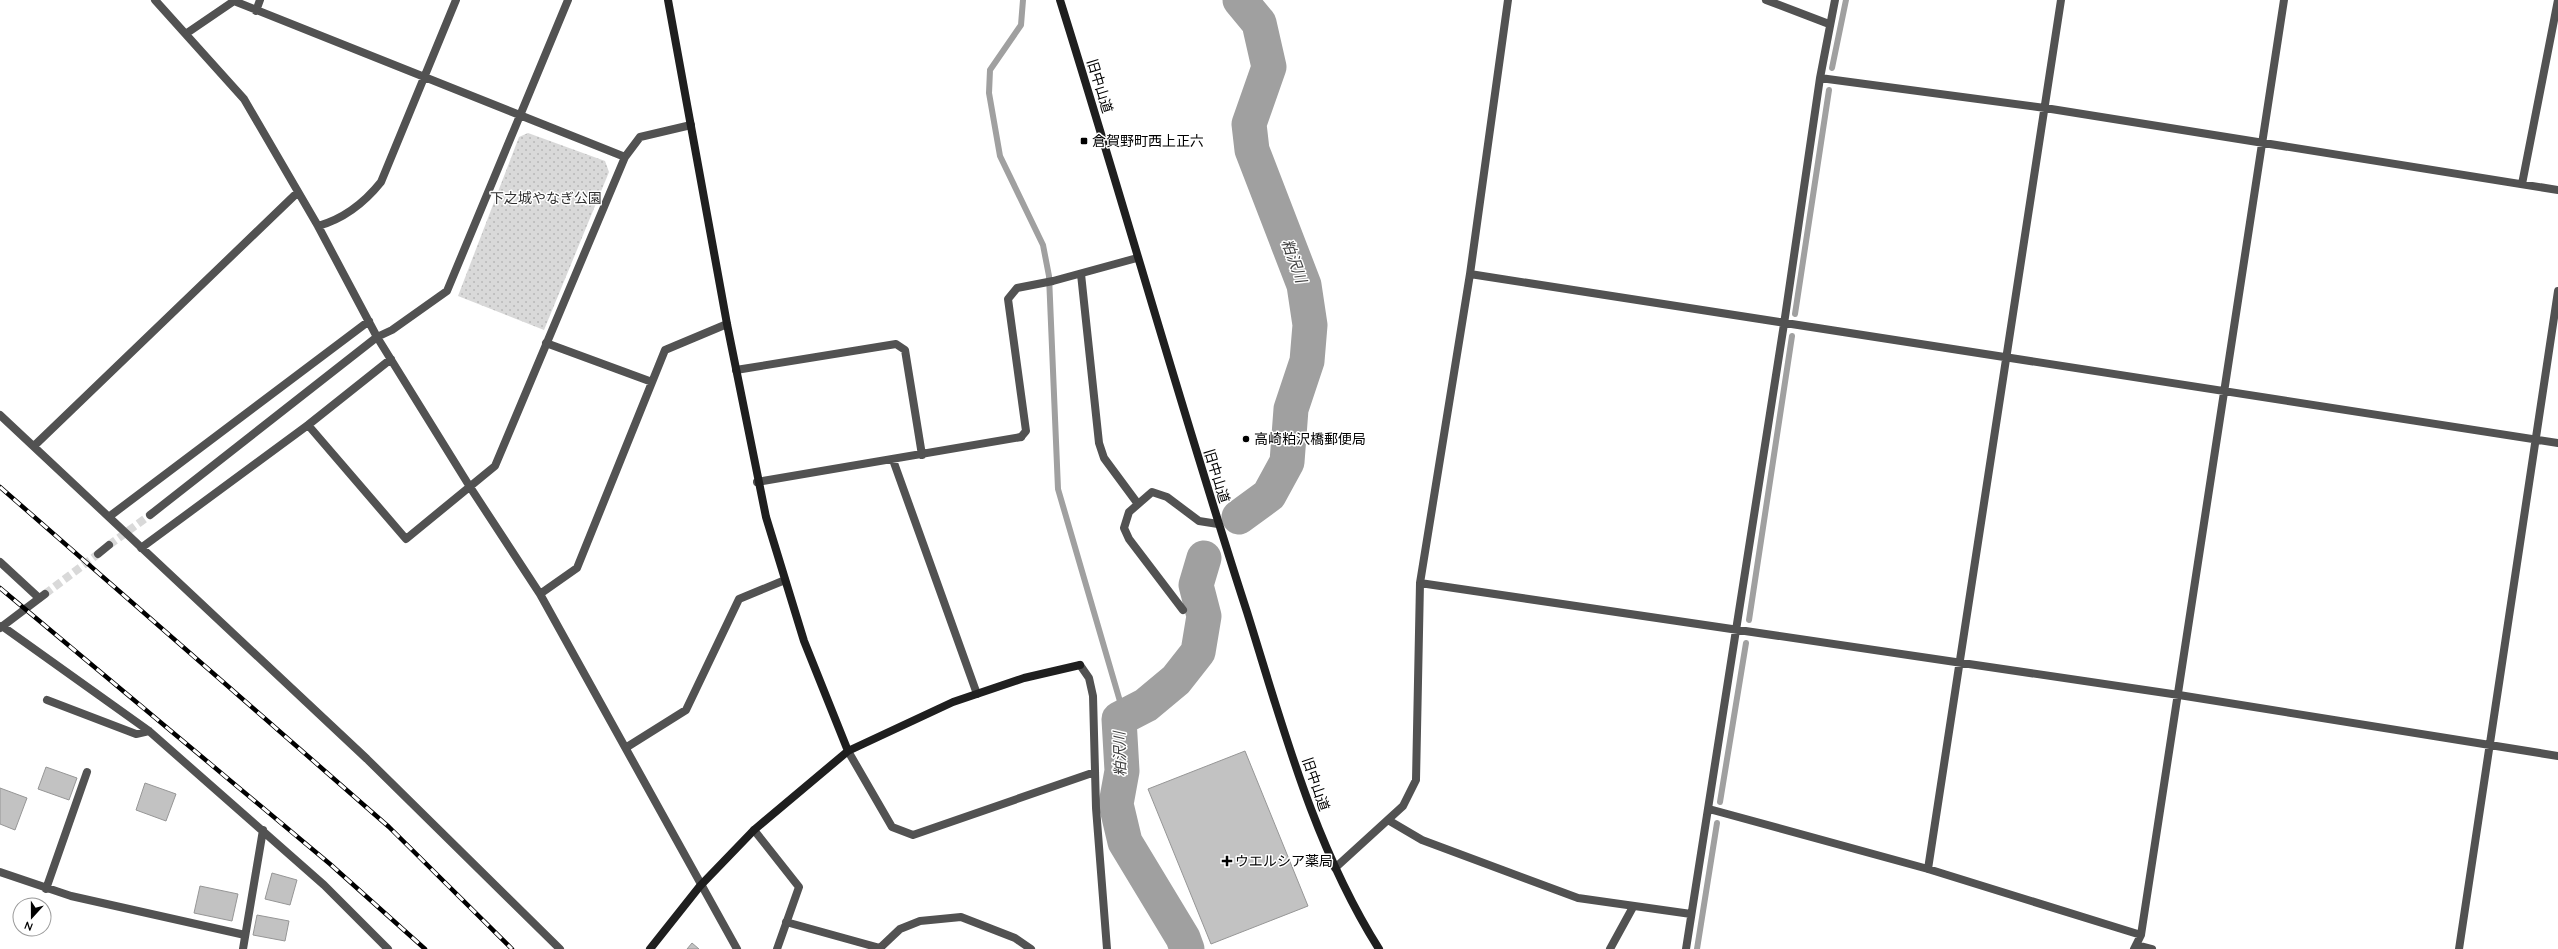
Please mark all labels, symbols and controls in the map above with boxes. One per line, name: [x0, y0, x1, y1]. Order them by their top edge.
street label: 旧中山道: [1083, 57, 1117, 115]
place label: 倉賀野町西上正六: [1092, 132, 1204, 150]
marker: 倉賀野町西上正六: [1079, 136, 1089, 146]
park label: 下之城やなぎ公園: [490, 189, 602, 207]
water label: 粕沢川: [1278, 236, 1312, 287]
place label: 高崎粕沢橋郵便局: [1254, 430, 1366, 448]
marker: 高崎粕沢橋郵便局: [1241, 434, 1251, 444]
street label: 旧中山道: [1200, 447, 1234, 505]
water label: 粕沢川: [1110, 729, 1129, 777]
street label: 旧中山道: [1298, 755, 1334, 813]
place label: ウエルシア薬局: [1235, 852, 1333, 870]
marker: ウエルシア薬局: [1222, 856, 1232, 866]
north arrow: [12, 897, 52, 937]
text: N: [22, 918, 35, 934]

